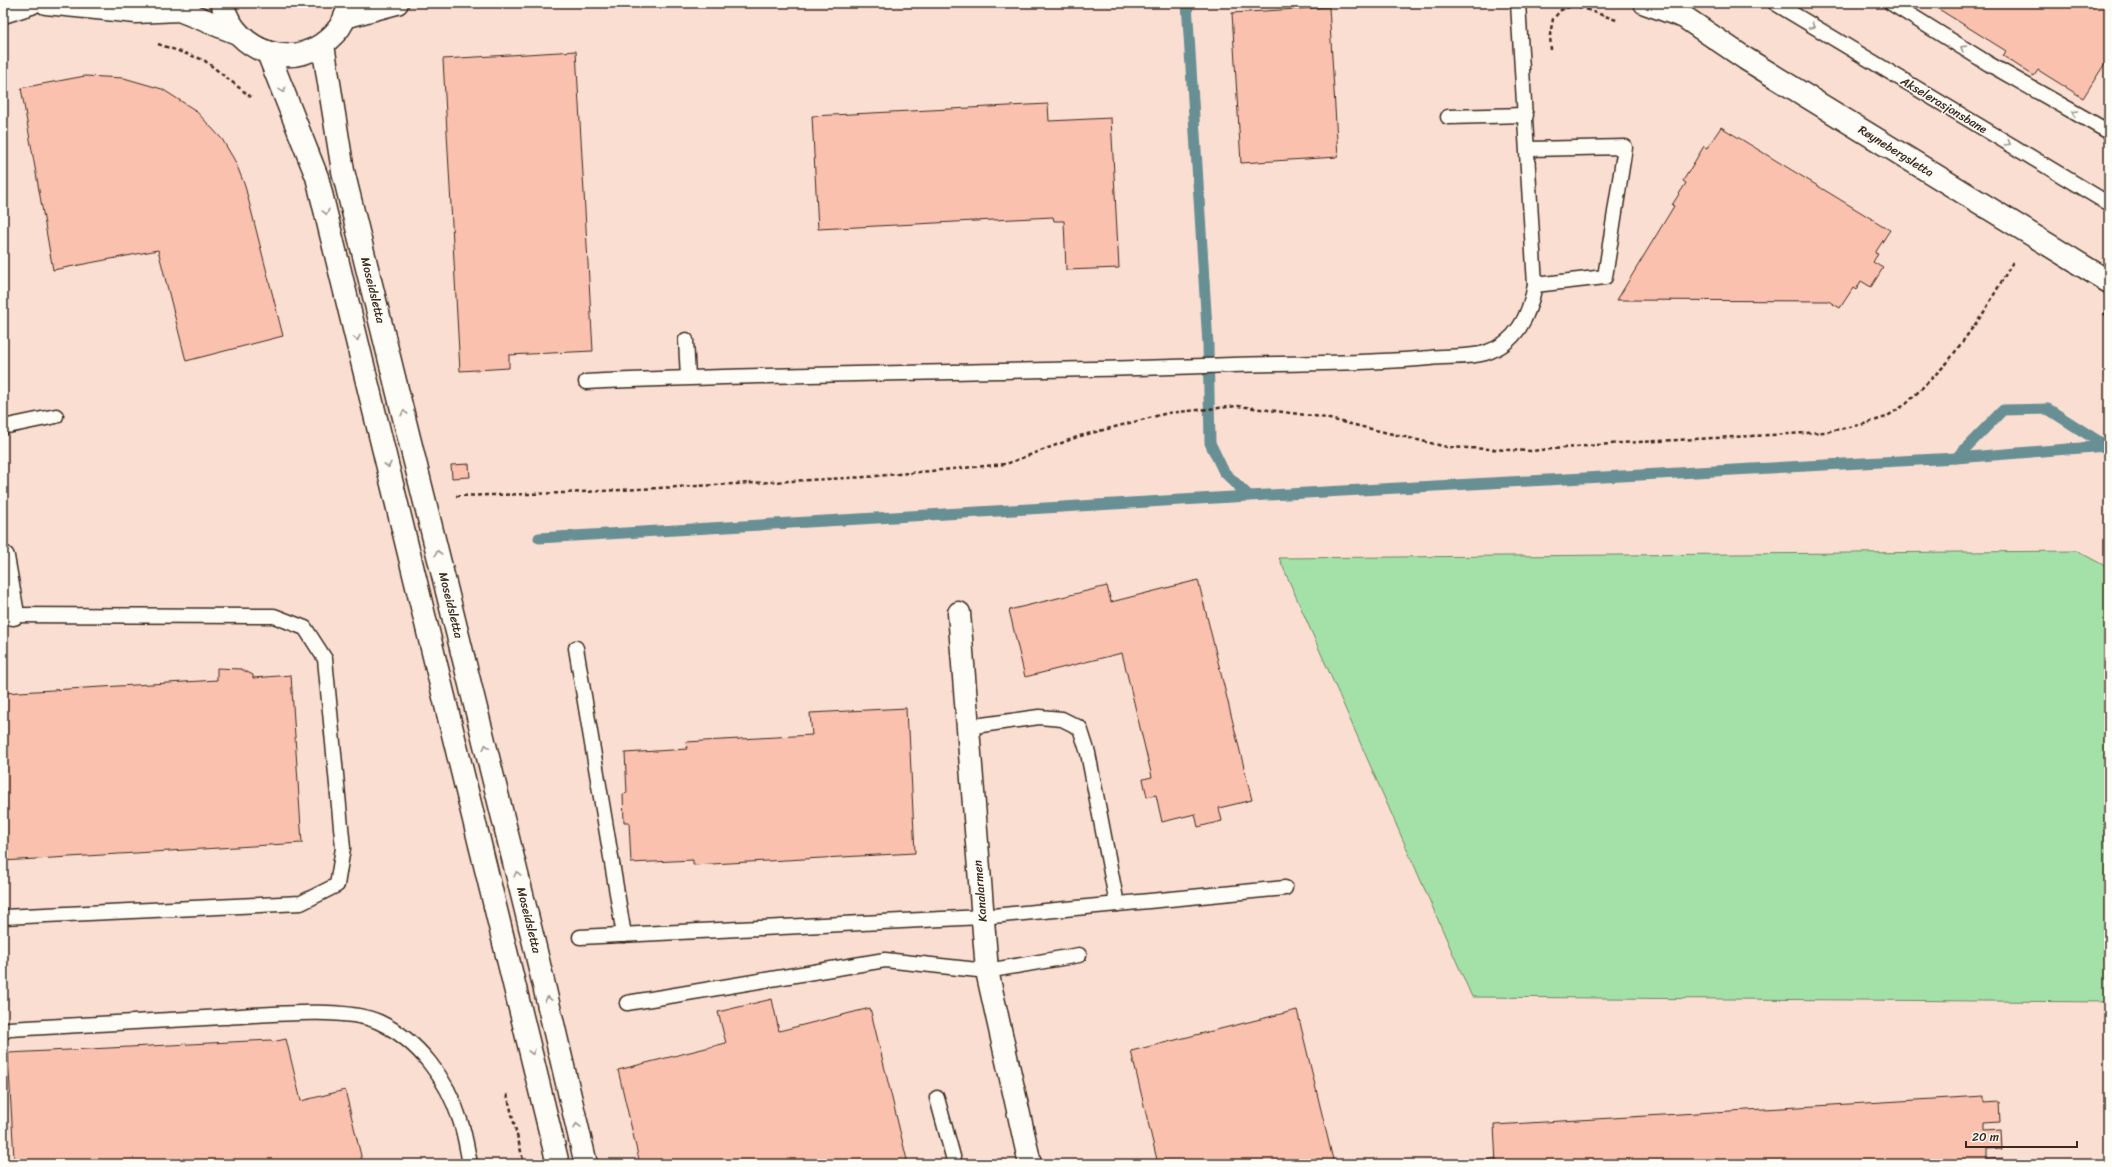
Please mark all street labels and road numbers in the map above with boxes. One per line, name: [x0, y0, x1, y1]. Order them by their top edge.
street label: Akselerasjonsbane: [1895, 70, 1992, 140]
street label: Røynebergsletta: [1854, 119, 1938, 183]
street label: Moseidsletta: [354, 255, 392, 326]
street label: Moseidsletta: [432, 570, 470, 641]
street label: Kanalarmen: [966, 859, 994, 923]
street label: Moseidsletta: [510, 885, 548, 956]

